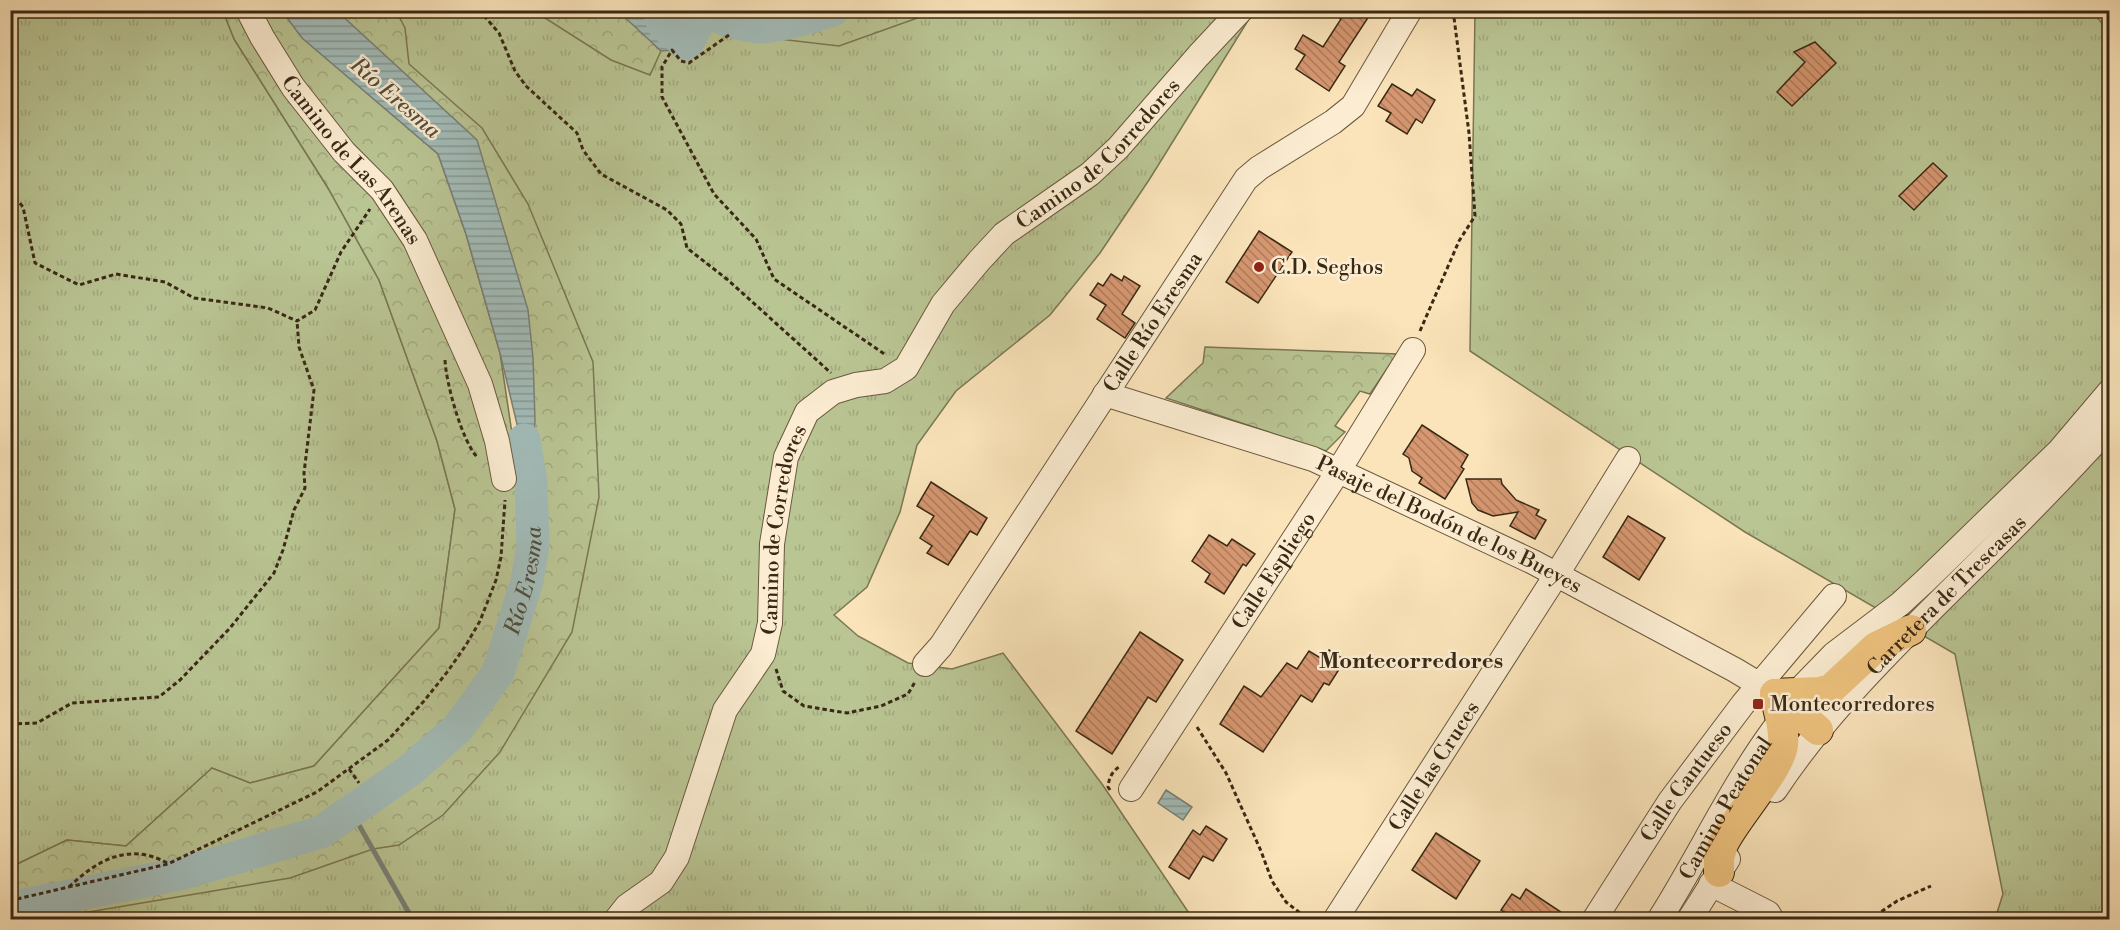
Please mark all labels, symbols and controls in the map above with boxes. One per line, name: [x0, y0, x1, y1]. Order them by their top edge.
water label: Río Eresma: [344, 51, 446, 145]
street label: Camino de Las Arenas: [275, 71, 426, 250]
street label: Camino de Corredores: [1012, 74, 1186, 235]
street label: Calle Río Eresma: [1098, 247, 1209, 398]
place label: C.D. Seghos: [1271, 255, 1383, 281]
marker: C.D. Seghos: [1252, 260, 1266, 274]
street label: Camino de Corredores: [756, 421, 813, 638]
street label: Pasaje del Bodón de los Bueyes: [1312, 450, 1586, 600]
street label: Calle Espliego: [1227, 507, 1322, 634]
street label: Carretera de Trescasas: [1862, 510, 2032, 681]
water label: Río Eresma: [499, 525, 549, 639]
district label: Montecorredores: [1319, 648, 1503, 675]
place label: Montecorredores: [1770, 692, 1935, 718]
street label: Calle las Cruces: [1383, 697, 1486, 836]
marker: Montecorredores: [1751, 697, 1765, 711]
street label: Calle Cantueso: [1635, 718, 1739, 847]
street label: Camino Peatonal: [1674, 732, 1778, 885]

